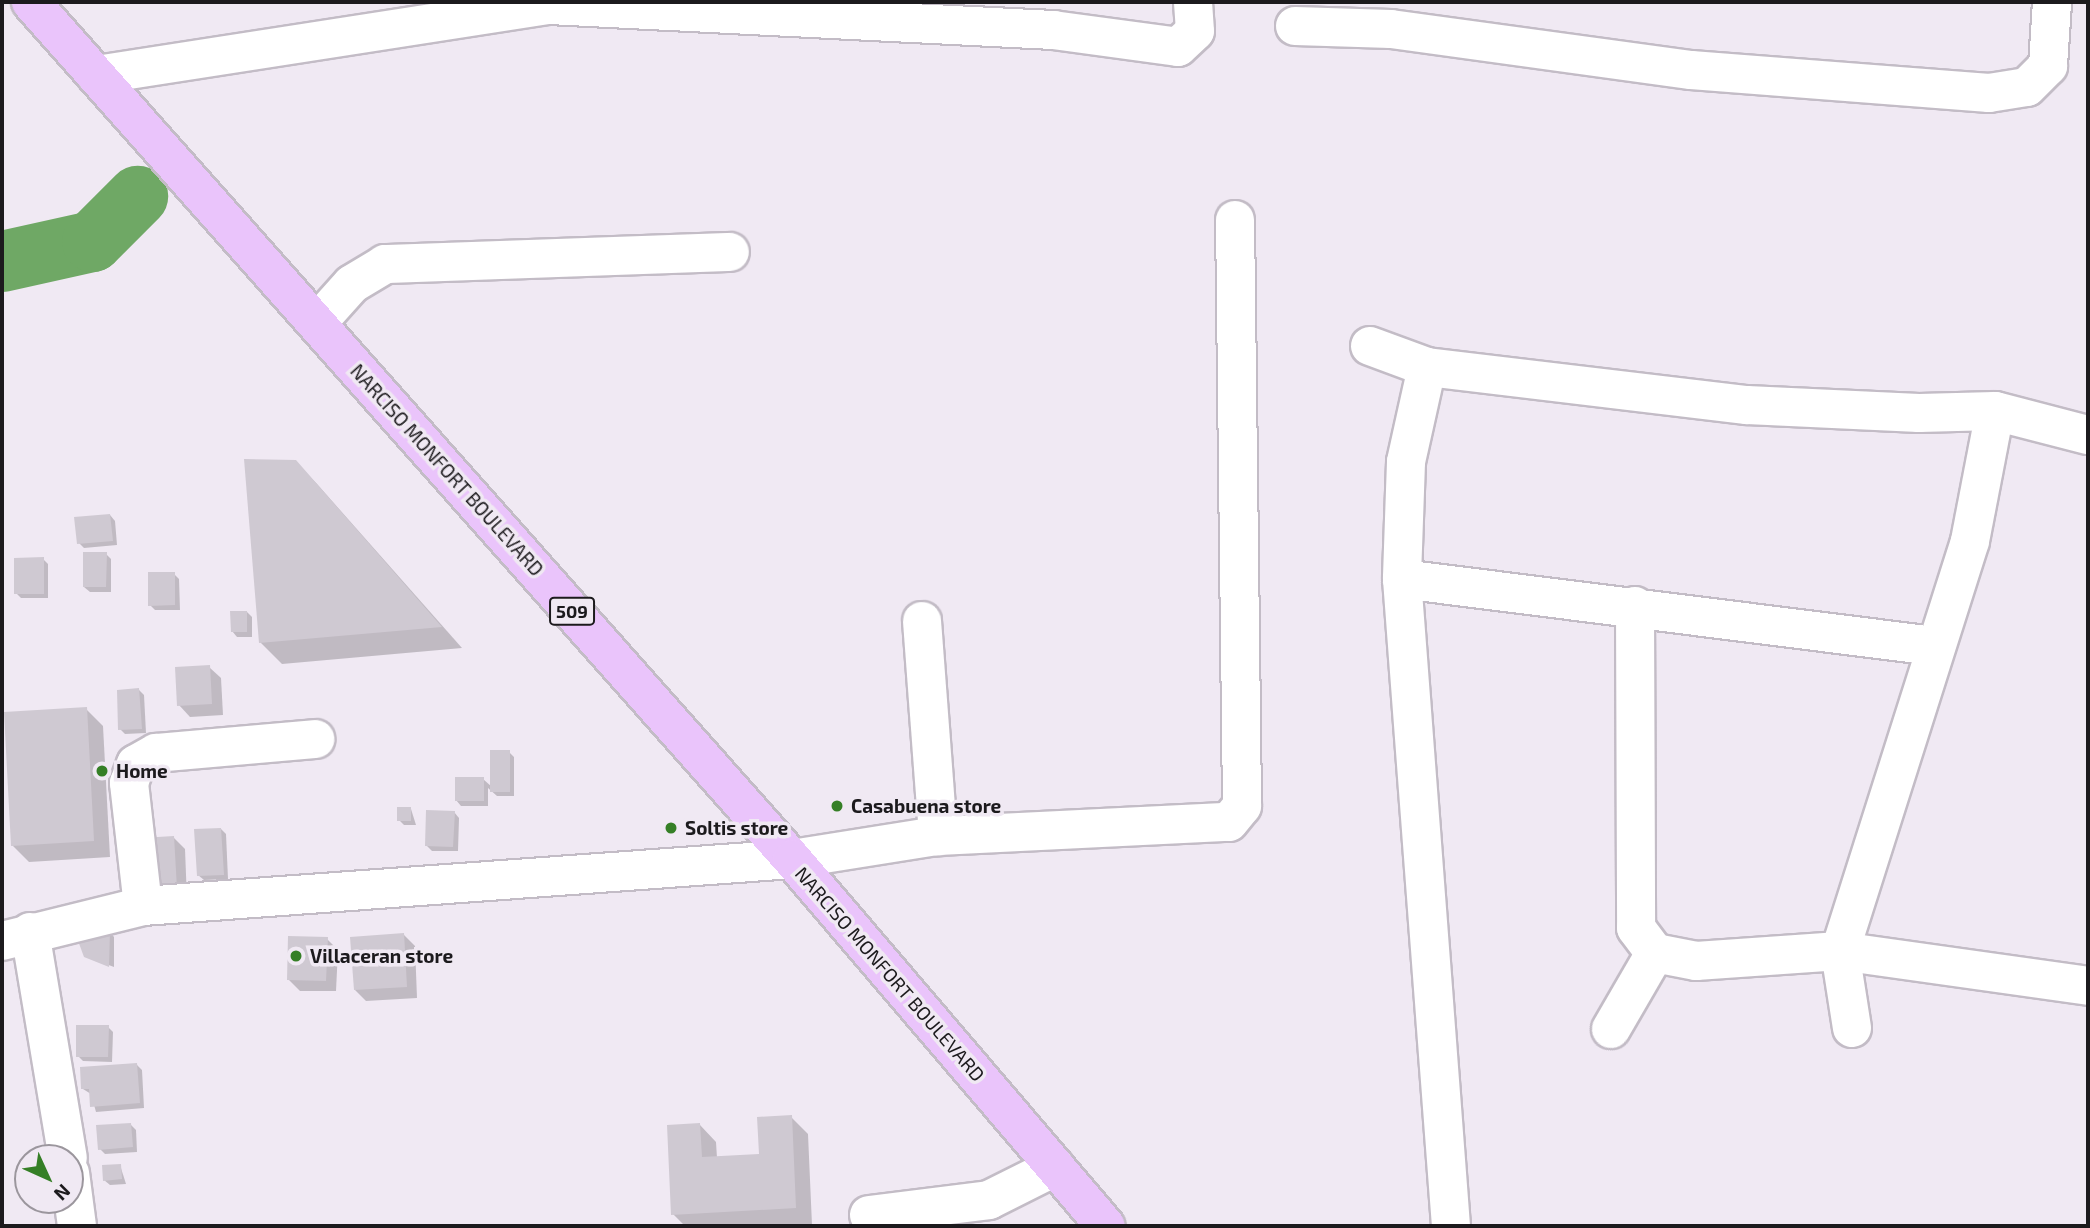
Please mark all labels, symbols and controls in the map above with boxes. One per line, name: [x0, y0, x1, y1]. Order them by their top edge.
street label: NARCISO MONFORT BOULEVARD: [346, 359, 548, 581]
road number: 509: [548, 596, 596, 626]
place label: Home: [116, 760, 168, 782]
marker: Home: [94, 763, 110, 779]
place label: Casabuena store: [851, 795, 1001, 817]
marker: Casabuena store: [829, 798, 845, 814]
place label: Soltis store: [685, 817, 788, 839]
marker: Soltis store: [663, 820, 679, 836]
street label: NARCISO MONFORT BOULEVARD: [790, 862, 990, 1086]
place label: Villaceran store: [310, 945, 453, 967]
marker: Villaceran store: [288, 948, 304, 964]
north arrow: [14, 1144, 84, 1214]
text: N: [50, 1180, 76, 1206]

